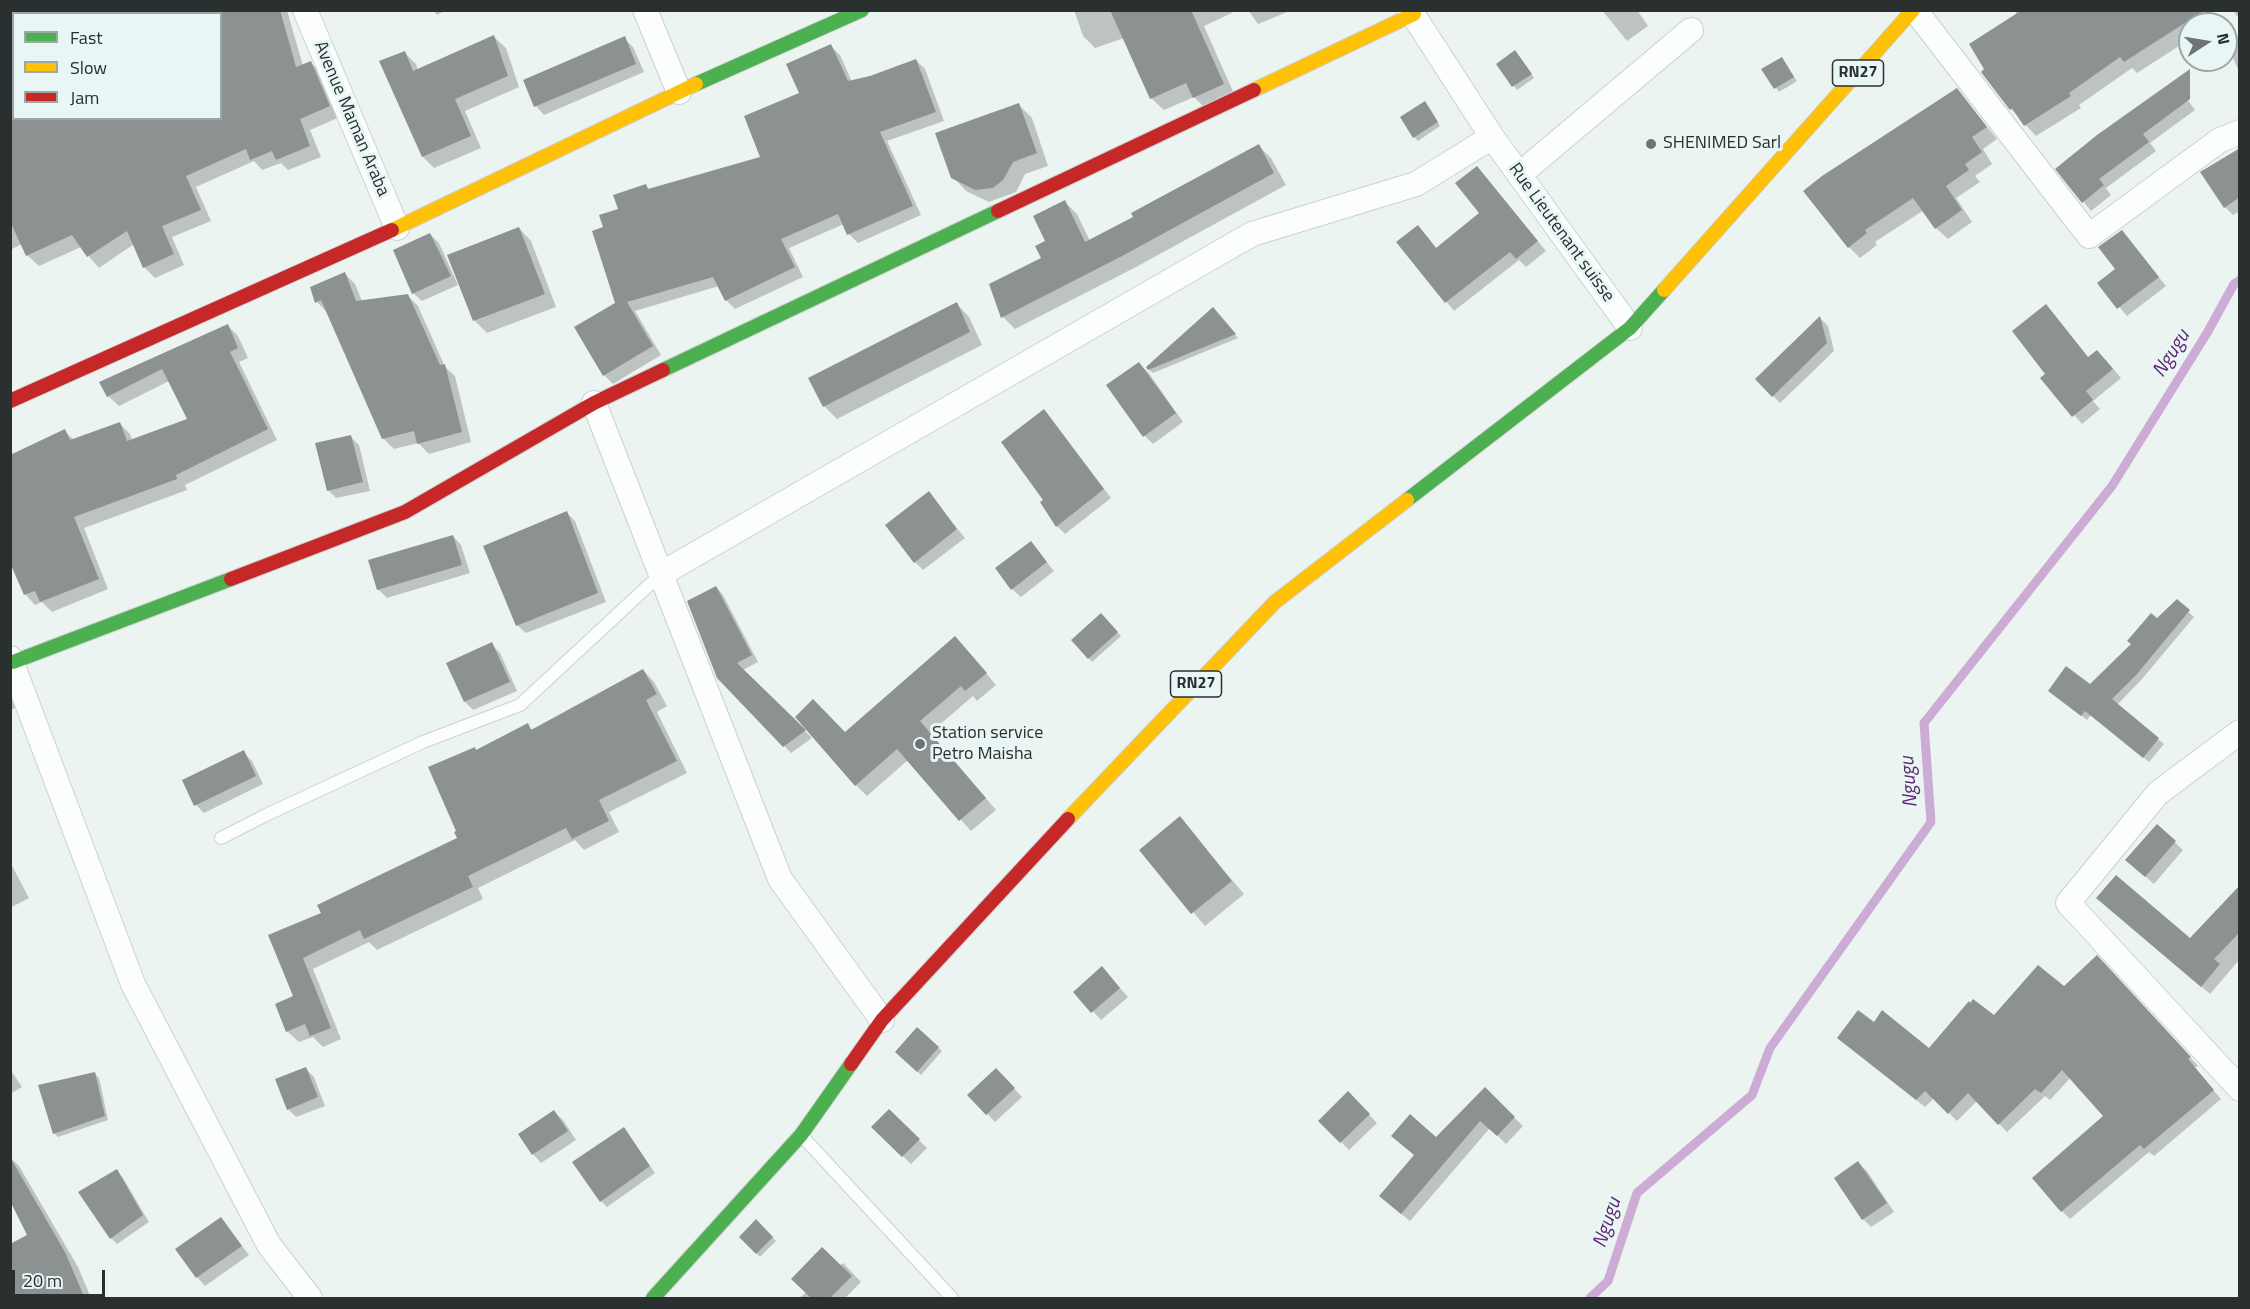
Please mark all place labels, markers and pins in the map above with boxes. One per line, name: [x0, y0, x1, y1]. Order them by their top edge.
place label: SHENIMED Sarl: [1663, 133, 1781, 155]
marker: SHENIMED Sarl: [1644, 137, 1658, 151]
place label: Station service Petro Maisha: [932, 723, 1043, 766]
marker: Station service Petro Maisha: [913, 737, 927, 751]

